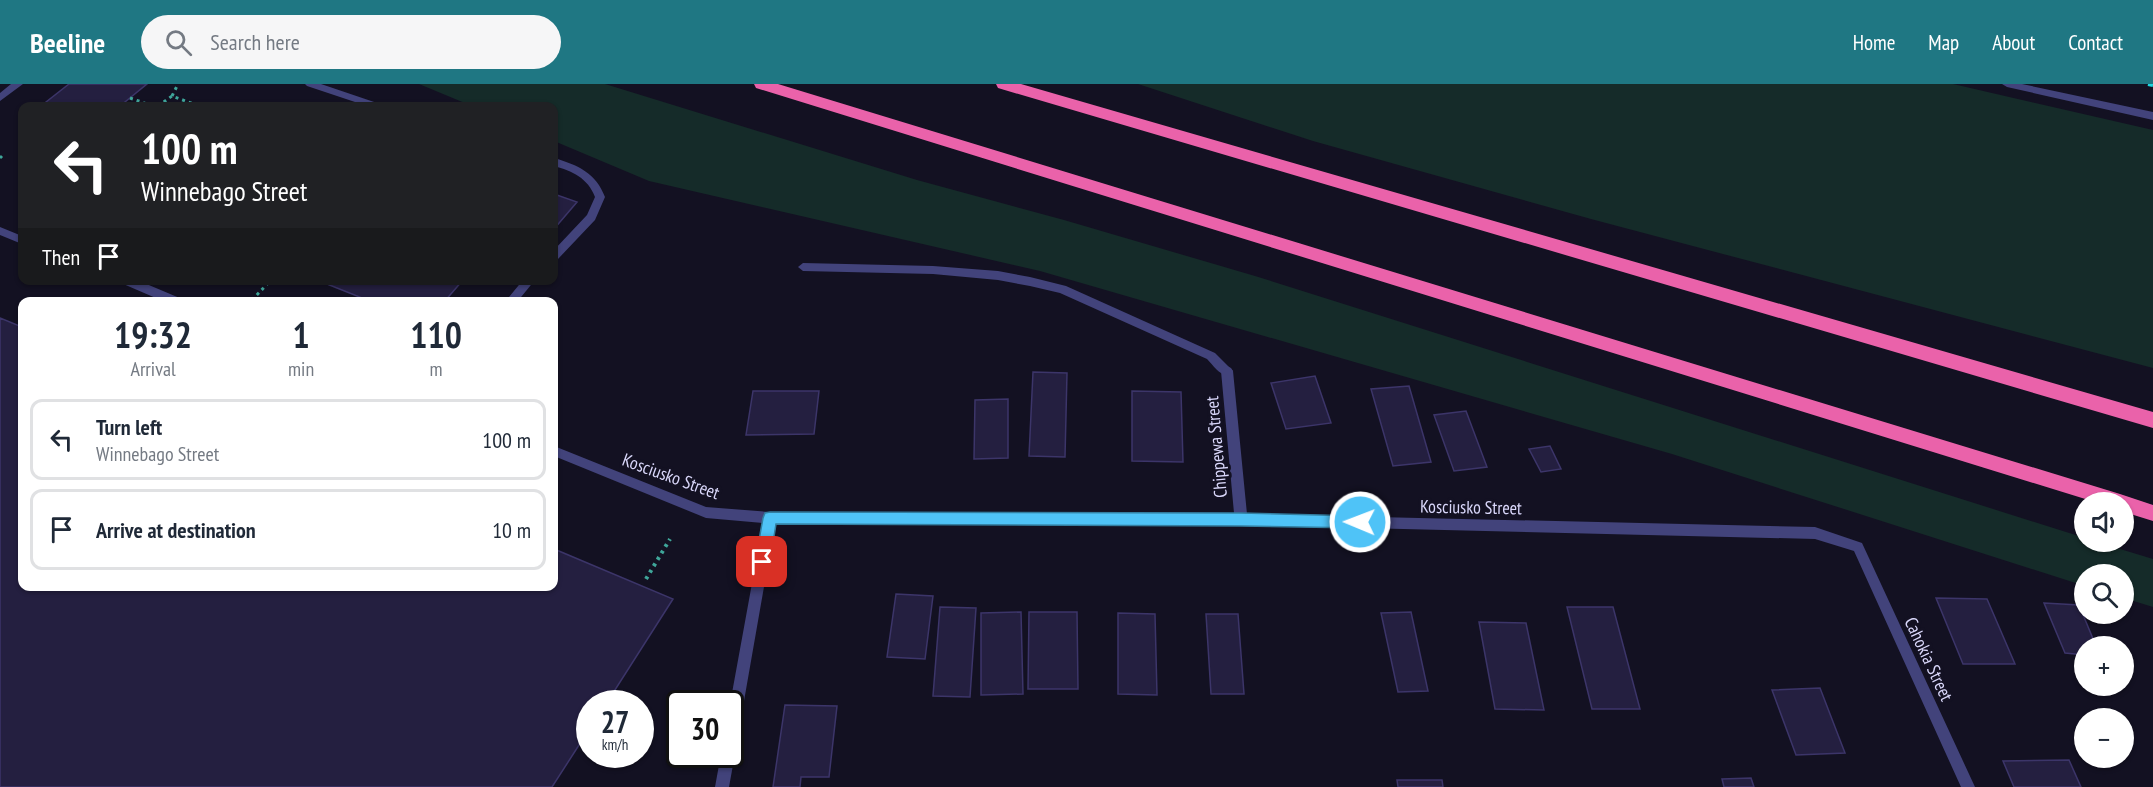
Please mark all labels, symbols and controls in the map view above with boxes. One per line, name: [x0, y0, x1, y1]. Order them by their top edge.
search box: [141, 15, 561, 69]
text: Beeline: [30, 24, 105, 61]
icon: search: [162, 26, 195, 59]
text: Search here: [210, 28, 300, 56]
text: Home: [1853, 29, 1895, 56]
text: Map: [1928, 29, 1959, 56]
text: About: [1992, 29, 2035, 56]
text: Contact: [2068, 29, 2123, 56]
text: 100 m: [141, 121, 238, 176]
icon: left: [42, 126, 120, 204]
text: Winnebago Street: [141, 174, 307, 208]
icon: arrive: [92, 240, 125, 273]
text: Then: [42, 243, 80, 271]
text: 19:32: [114, 311, 192, 358]
text: 1: [292, 311, 310, 358]
text: 110: [410, 311, 462, 358]
text: Arrival: [130, 356, 176, 382]
text: min: [288, 356, 314, 382]
text: m: [430, 356, 443, 382]
street label: Chippewa Street: [1200, 395, 1232, 499]
text: Turn left: [96, 413, 162, 441]
icon: left: [45, 423, 78, 456]
text: 100 m: [482, 426, 531, 454]
text: Winnebago Street: [96, 441, 219, 467]
street label: Kosciusko Street: [619, 448, 723, 504]
position arrow: [1328, 490, 1392, 554]
map controls: [2074, 492, 2134, 768]
button: sound: [2074, 492, 2134, 552]
street label: Kosciusko Street: [1420, 495, 1522, 519]
icon: arrive: [45, 513, 78, 546]
text: Arrive at destination: [96, 516, 256, 544]
text: 10 m: [492, 516, 531, 544]
pin: [736, 536, 787, 587]
icon: arrive: [745, 545, 778, 578]
button: search: [2074, 564, 2134, 624]
street label: Cahokia Street: [1900, 613, 1958, 705]
button: +: [2074, 636, 2134, 696]
speed limit sign: 30: [666, 690, 744, 768]
text: 27: [601, 702, 629, 741]
button: −: [2074, 708, 2134, 768]
text: km/h: [602, 735, 628, 754]

